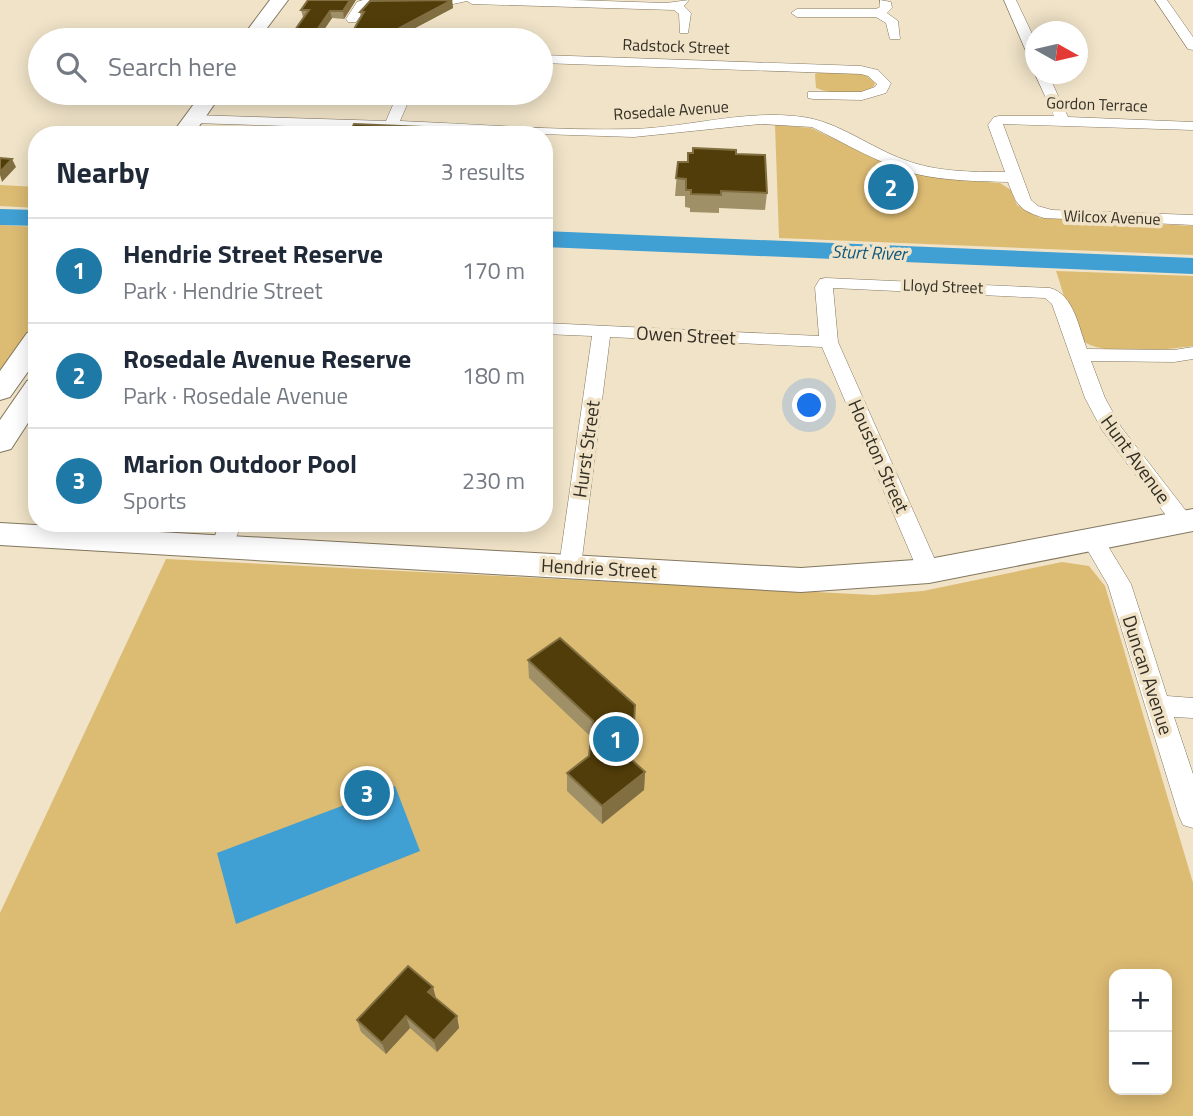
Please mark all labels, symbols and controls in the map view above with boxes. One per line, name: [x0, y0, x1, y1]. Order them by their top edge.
north arrow: [1025, 21, 1088, 84]
search box: [28, 28, 553, 105]
street label: Radstock Street: [622, 32, 730, 60]
text: Search here: [108, 47, 237, 86]
icon: search: [52, 48, 90, 86]
street label: Gordon Terrace: [1046, 90, 1148, 118]
street label: Rosedale Avenue: [613, 94, 729, 126]
text: Nearby: [56, 149, 149, 195]
text: 3 results: [441, 154, 525, 189]
pin: 2: [868, 161, 914, 213]
street label: Wilcox Avenue: [1063, 203, 1161, 231]
text: Hendrie Street Reserve: [123, 234, 383, 273]
water label: Sturt River: [831, 238, 909, 267]
text: 1: [73, 253, 85, 288]
text: 170 m: [462, 253, 525, 288]
text: Park · Hendrie Street: [123, 273, 323, 308]
street label: Lloyd Street: [902, 273, 984, 299]
street label: Owen Street: [635, 317, 737, 352]
text: Rosedale Avenue Reserve: [123, 339, 411, 378]
text: 2: [73, 358, 85, 393]
text: 180 m: [462, 358, 525, 393]
text: Park · Rosedale Avenue: [123, 378, 348, 413]
your location: [792, 388, 826, 422]
street label: Houston Street: [841, 394, 918, 518]
street label: Hurst Street: [564, 398, 607, 500]
street label: Hunt Avenue: [1094, 408, 1179, 509]
text: Marion Outdoor Pool: [123, 444, 357, 483]
text: 3: [73, 463, 85, 498]
text: 230 m: [462, 463, 525, 498]
text: Sports: [123, 483, 186, 518]
street label: Hendrie Street: [540, 550, 658, 585]
street label: Duncan Avenue: [1115, 611, 1181, 738]
pin: 1: [593, 713, 639, 765]
pin: 3: [344, 767, 390, 819]
map controls: [1109, 969, 1172, 1095]
button: +: [1109, 969, 1172, 1032]
button: −: [1109, 1032, 1172, 1095]

